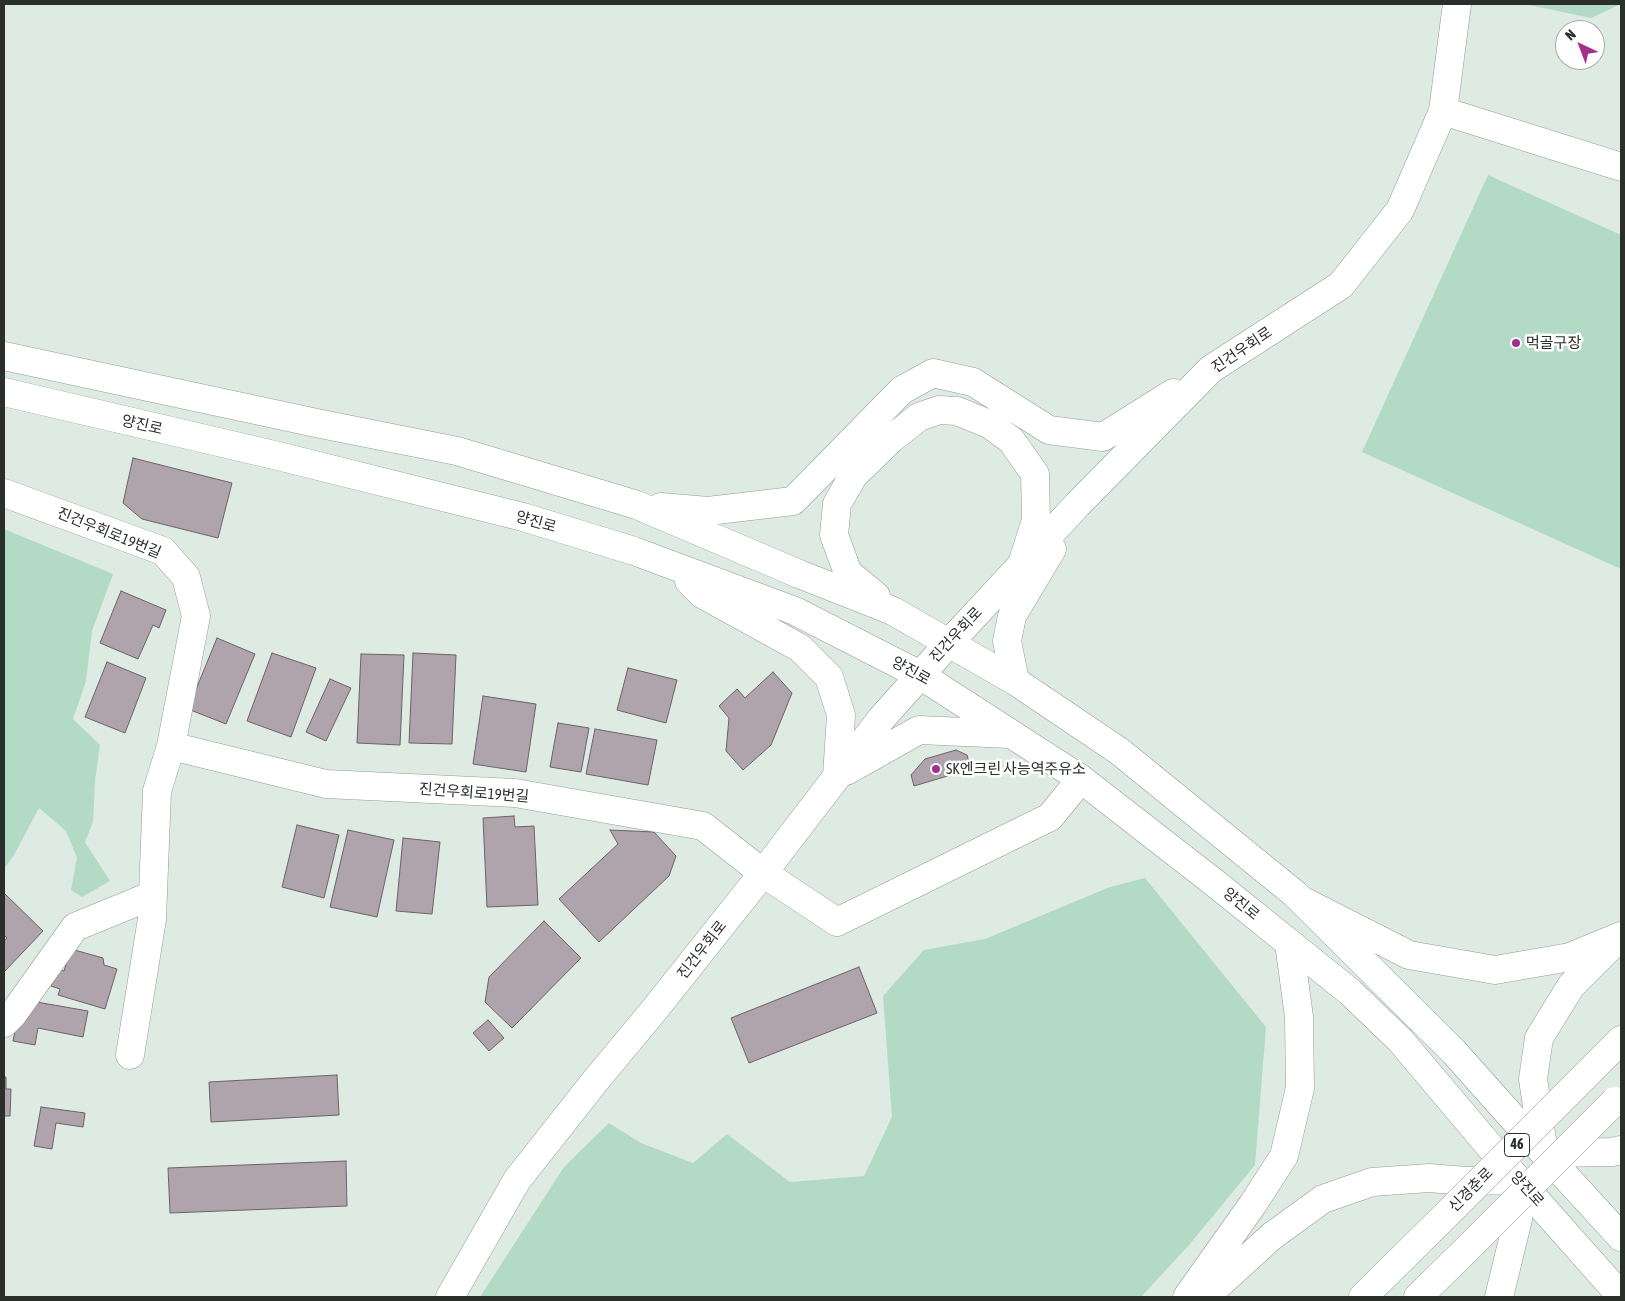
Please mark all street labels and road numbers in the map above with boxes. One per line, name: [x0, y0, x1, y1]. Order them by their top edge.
street label: 진건우회로: [1208, 323, 1276, 377]
street label: 양진로: [120, 412, 164, 438]
street label: 진건우회로19번길: [54, 504, 164, 562]
street label: 양진로: [514, 508, 558, 536]
street label: 진건우회로: [926, 604, 986, 666]
street label: 양진로: [889, 653, 933, 689]
street label: 진건우회로19번길: [418, 780, 530, 806]
street label: 양진로: [1219, 884, 1263, 924]
street label: 진건우회로: [674, 917, 730, 983]
road number: 46: [1504, 1134, 1530, 1156]
street label: 신경춘로: [1445, 1164, 1497, 1216]
street label: 양진로: [1506, 1168, 1548, 1210]

